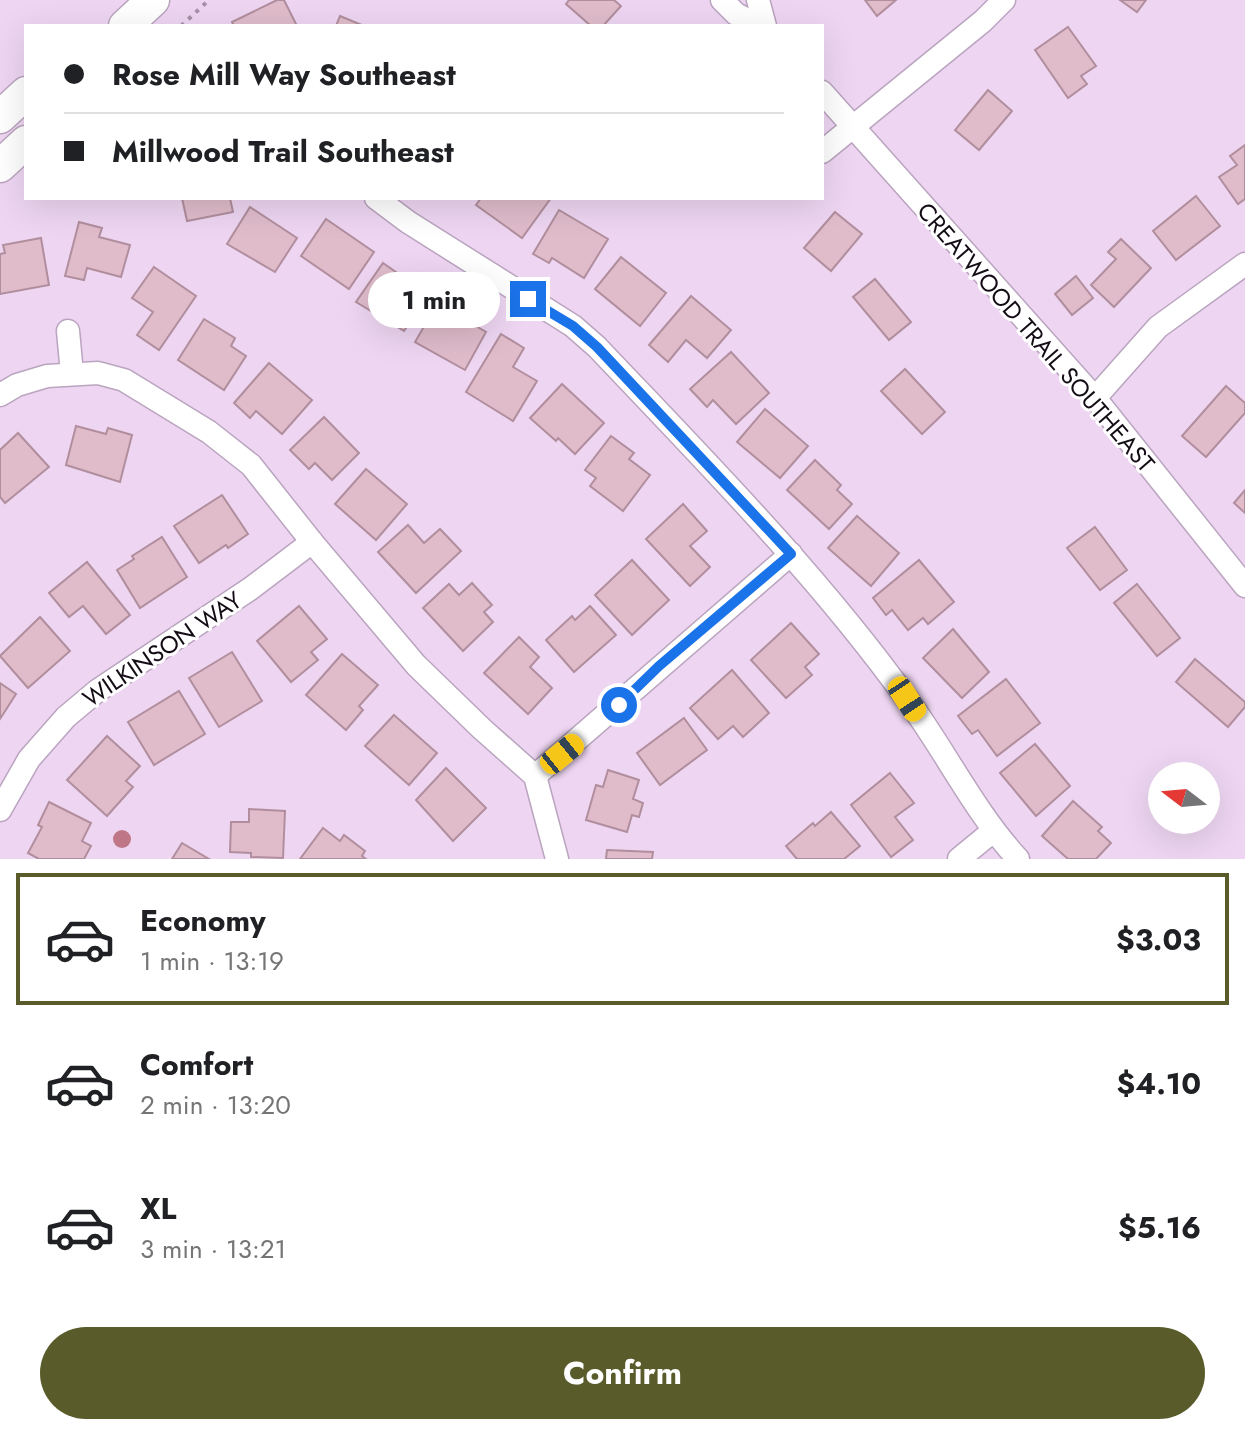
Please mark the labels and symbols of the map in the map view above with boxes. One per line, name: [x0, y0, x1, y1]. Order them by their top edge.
street label: CREATWOOD TRAIL SOUTHEAST: [909, 195, 1163, 479]
callout: 1 min: [368, 271, 500, 327]
route end: [510, 281, 546, 317]
street label: WILKINSON WAY: [75, 582, 249, 715]
car: [884, 672, 930, 726]
route start: [601, 687, 637, 723]
car: [536, 730, 588, 778]
north arrow: [1148, 762, 1220, 834]

